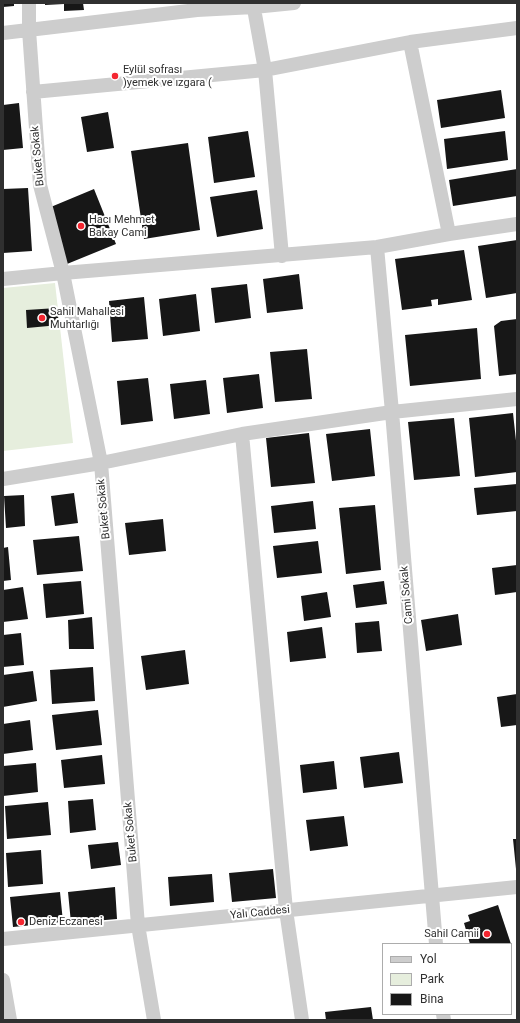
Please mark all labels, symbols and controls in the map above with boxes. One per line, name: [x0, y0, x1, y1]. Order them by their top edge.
place label: Eylül sofrası )yemek ve ızgara (: [123, 63, 212, 89]
marker: Eylül sofrası )yemek ve ızgara (: [110, 71, 120, 81]
street label: Buket Sokak: [29, 125, 47, 187]
place label: Hacı Mehmet Bakay Cami: [89, 213, 155, 239]
marker: Hacı Mehmet Bakay Cami: [76, 221, 86, 231]
place label: Sahil Mahallesi Muhtarlığı: [50, 305, 124, 331]
marker: Sahil Mahallesi Muhtarlığı: [37, 313, 47, 323]
street label: Buket Sokak: [95, 478, 113, 540]
street label: Cami Sokak: [398, 565, 416, 625]
street label: Buket Sokak: [122, 801, 140, 863]
street label: Yalı Caddesi: [229, 903, 291, 923]
place label: Deniz Eczanesi: [29, 915, 103, 929]
marker: Deniz Eczanesi: [16, 917, 26, 927]
place label: Sahil Camii: [424, 927, 479, 941]
marker: Sahil Camii: [482, 929, 492, 939]
legend: [382, 943, 512, 1015]
text: Yol: [420, 952, 437, 966]
text: Park: [420, 972, 444, 986]
text: Bina: [420, 992, 444, 1006]

